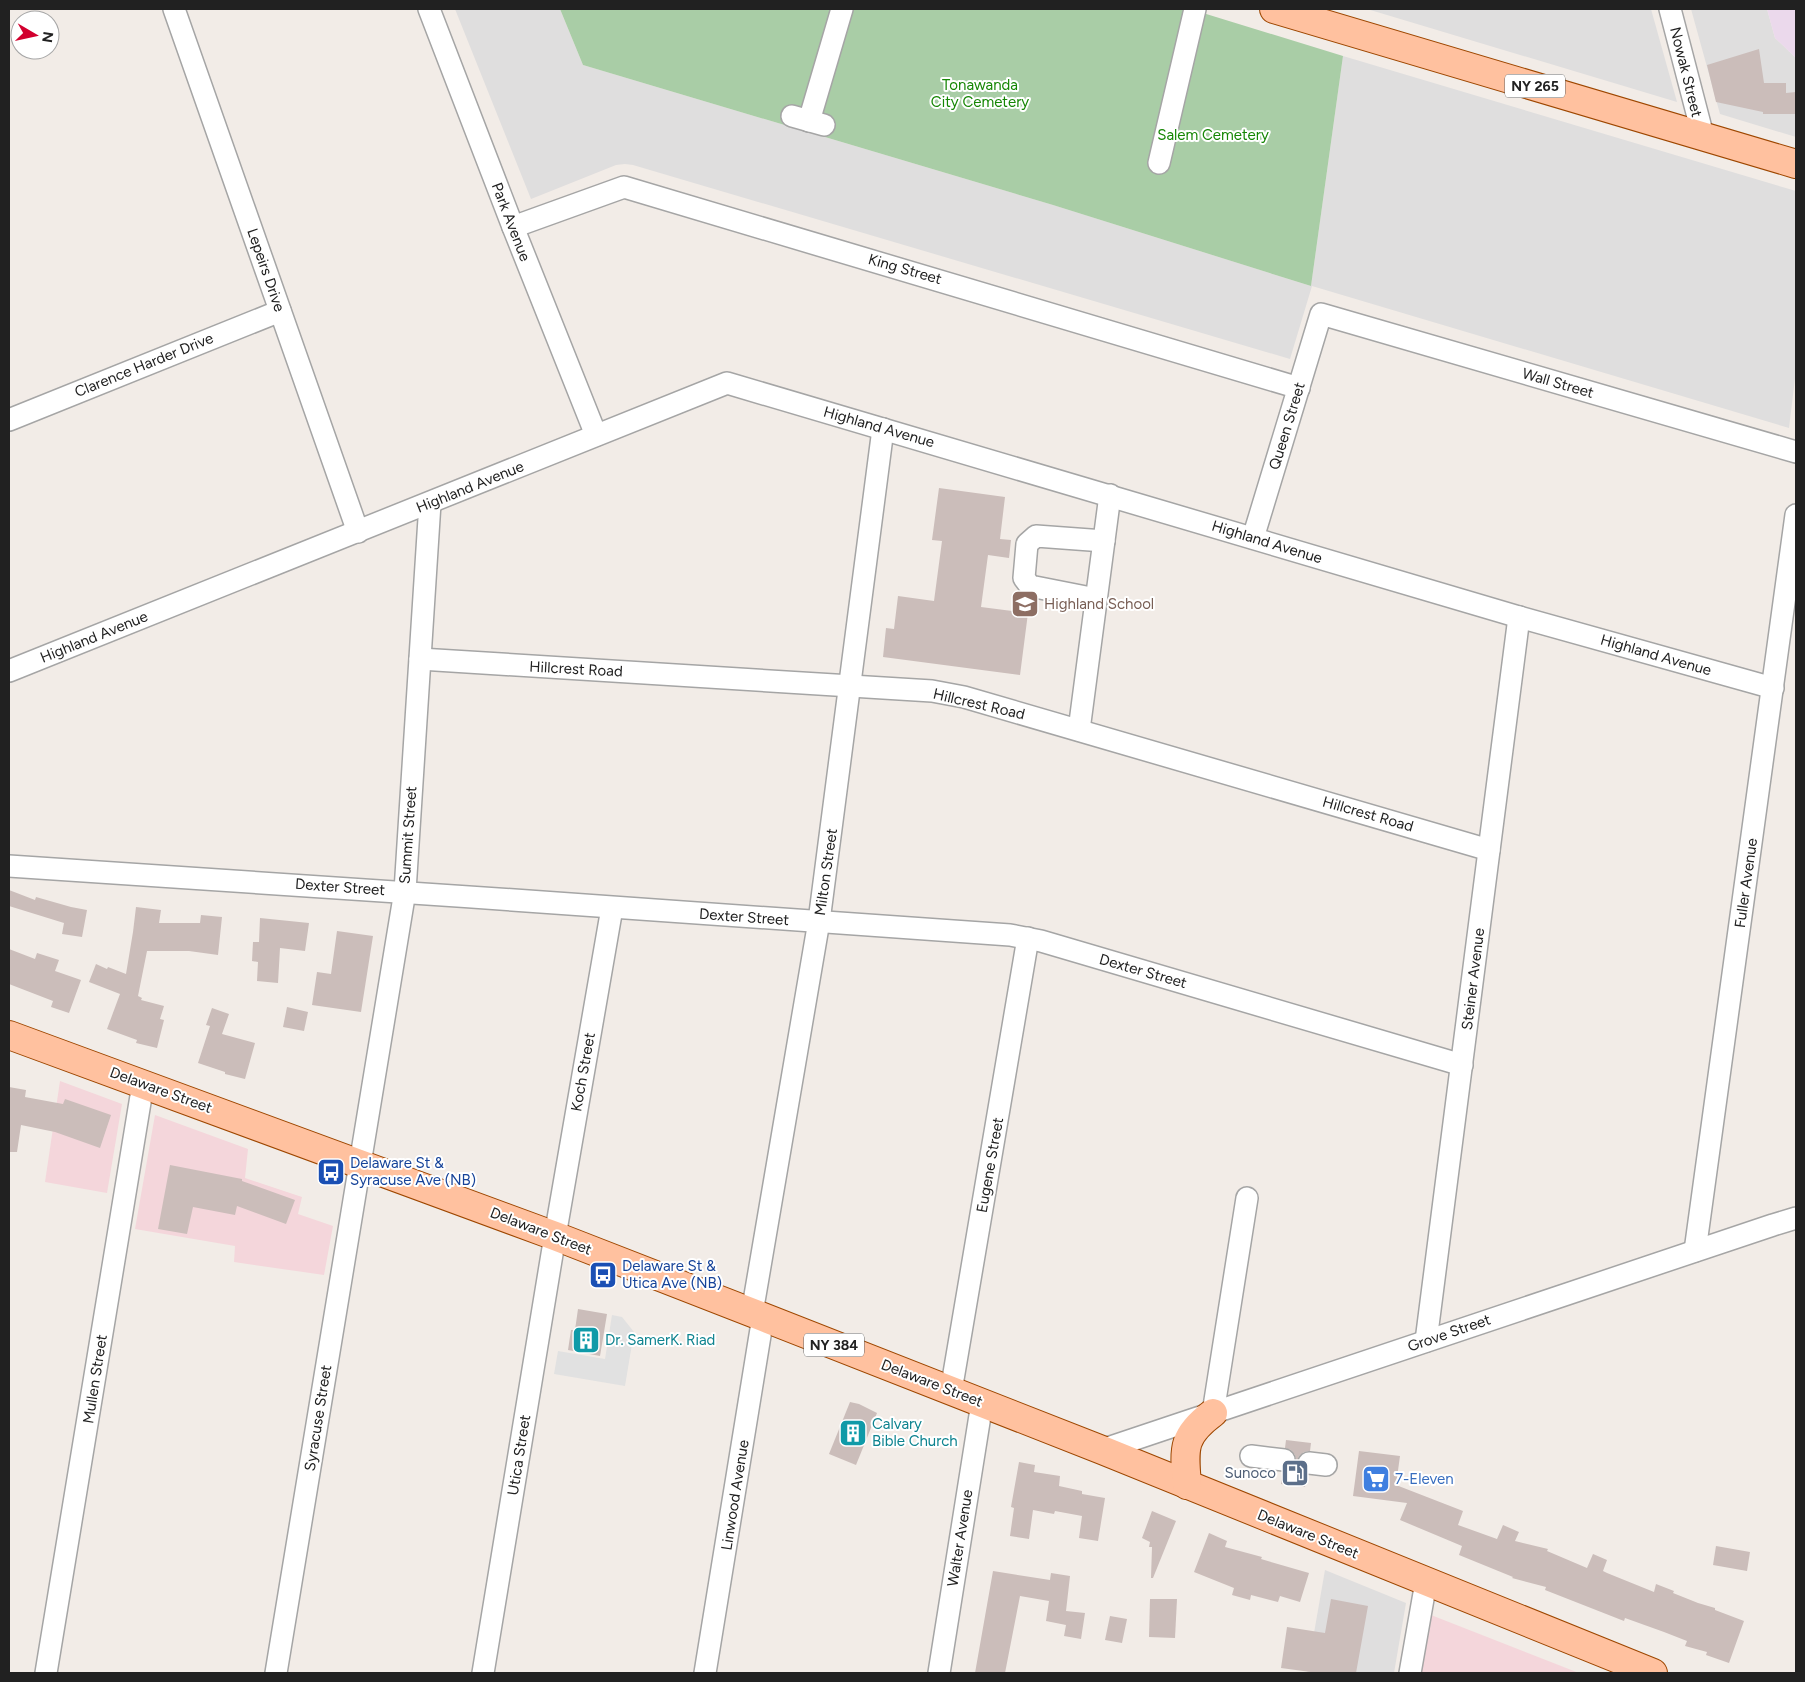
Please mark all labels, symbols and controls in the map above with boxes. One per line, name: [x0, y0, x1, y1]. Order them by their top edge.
north arrow: [10, 10, 60, 60]
street label: Nowak Street: [1666, 25, 1706, 119]
text: N: [38, 30, 57, 44]
road number: NY 265: [1505, 74, 1565, 98]
park label: Tonawanda City Cemetery: [931, 76, 1029, 111]
park label: Salem Cemetery: [1157, 126, 1269, 144]
street label: Park Avenue: [488, 180, 534, 264]
street label: Lepeirs Drive: [243, 226, 289, 314]
street label: King Street: [866, 250, 944, 288]
street label: Clarence Harder Drive: [72, 329, 216, 401]
street label: Wall Street: [1520, 364, 1596, 402]
street label: Queen Street: [1265, 380, 1309, 472]
street label: Highland Avenue: [822, 403, 936, 451]
street label: Highland Avenue: [414, 457, 526, 517]
street label: Highland Avenue: [1210, 517, 1324, 567]
school or university icon: Highland School: [1010, 589, 1040, 619]
place label: Highland School: [1044, 595, 1154, 613]
street label: Highland Avenue: [38, 607, 150, 667]
street label: Highland Avenue: [1599, 631, 1713, 679]
street label: Hillcrest Road: [529, 658, 623, 680]
street label: Hillcrest Road: [931, 685, 1027, 723]
street label: Summit Street: [396, 785, 420, 884]
street label: Hillcrest Road: [1321, 792, 1415, 836]
street label: Milton Street: [811, 827, 841, 917]
street label: Fuller Avenue: [1731, 837, 1761, 929]
street label: Dexter Street: [294, 875, 386, 899]
street label: Dexter Street: [698, 905, 790, 929]
street label: Steiner Avenue: [1458, 927, 1488, 1031]
street label: Dexter Street: [1097, 950, 1189, 992]
street label: Koch Street: [567, 1031, 599, 1113]
street label: Delaware Street: [107, 1063, 215, 1117]
street label: Eugene Street: [973, 1116, 1007, 1214]
place label: Delaware St & Syracuse Ave (NB): [350, 1154, 476, 1189]
bus stop icon: Delaware St & Syracuse Ave (NB): [316, 1157, 346, 1187]
street label: Delaware Street: [488, 1203, 595, 1259]
place label: Delaware St & Utica Ave (NB): [622, 1257, 722, 1292]
bus stop icon: Delaware St & Utica Ave (NB): [588, 1260, 618, 1290]
street label: Grove Street: [1405, 1310, 1493, 1356]
building icon: Dr. SamerK. Riad: [571, 1325, 601, 1355]
place label: Dr. SamerK. Riad: [605, 1331, 715, 1349]
street label: Mullen Street: [79, 1333, 111, 1425]
road number: NY 384: [804, 1334, 864, 1356]
street label: Delaware Street: [879, 1355, 986, 1411]
street label: Syracuse Street: [301, 1363, 335, 1472]
street label: Utica Street: [504, 1413, 534, 1497]
place label: Calvary Bible Church: [872, 1415, 958, 1450]
building icon: Calvary Bible Church: [838, 1418, 868, 1448]
street label: Linwood Avenue: [717, 1438, 753, 1552]
fuel station icon: Sunoco: [1280, 1458, 1310, 1488]
place label: Sunoco: [1225, 1464, 1276, 1482]
supermarket icon: 7-Eleven: [1361, 1464, 1391, 1494]
place label: 7-Eleven: [1395, 1470, 1454, 1488]
street label: Walter Avenue: [943, 1488, 977, 1588]
street label: Delaware Street: [1255, 1506, 1362, 1563]

